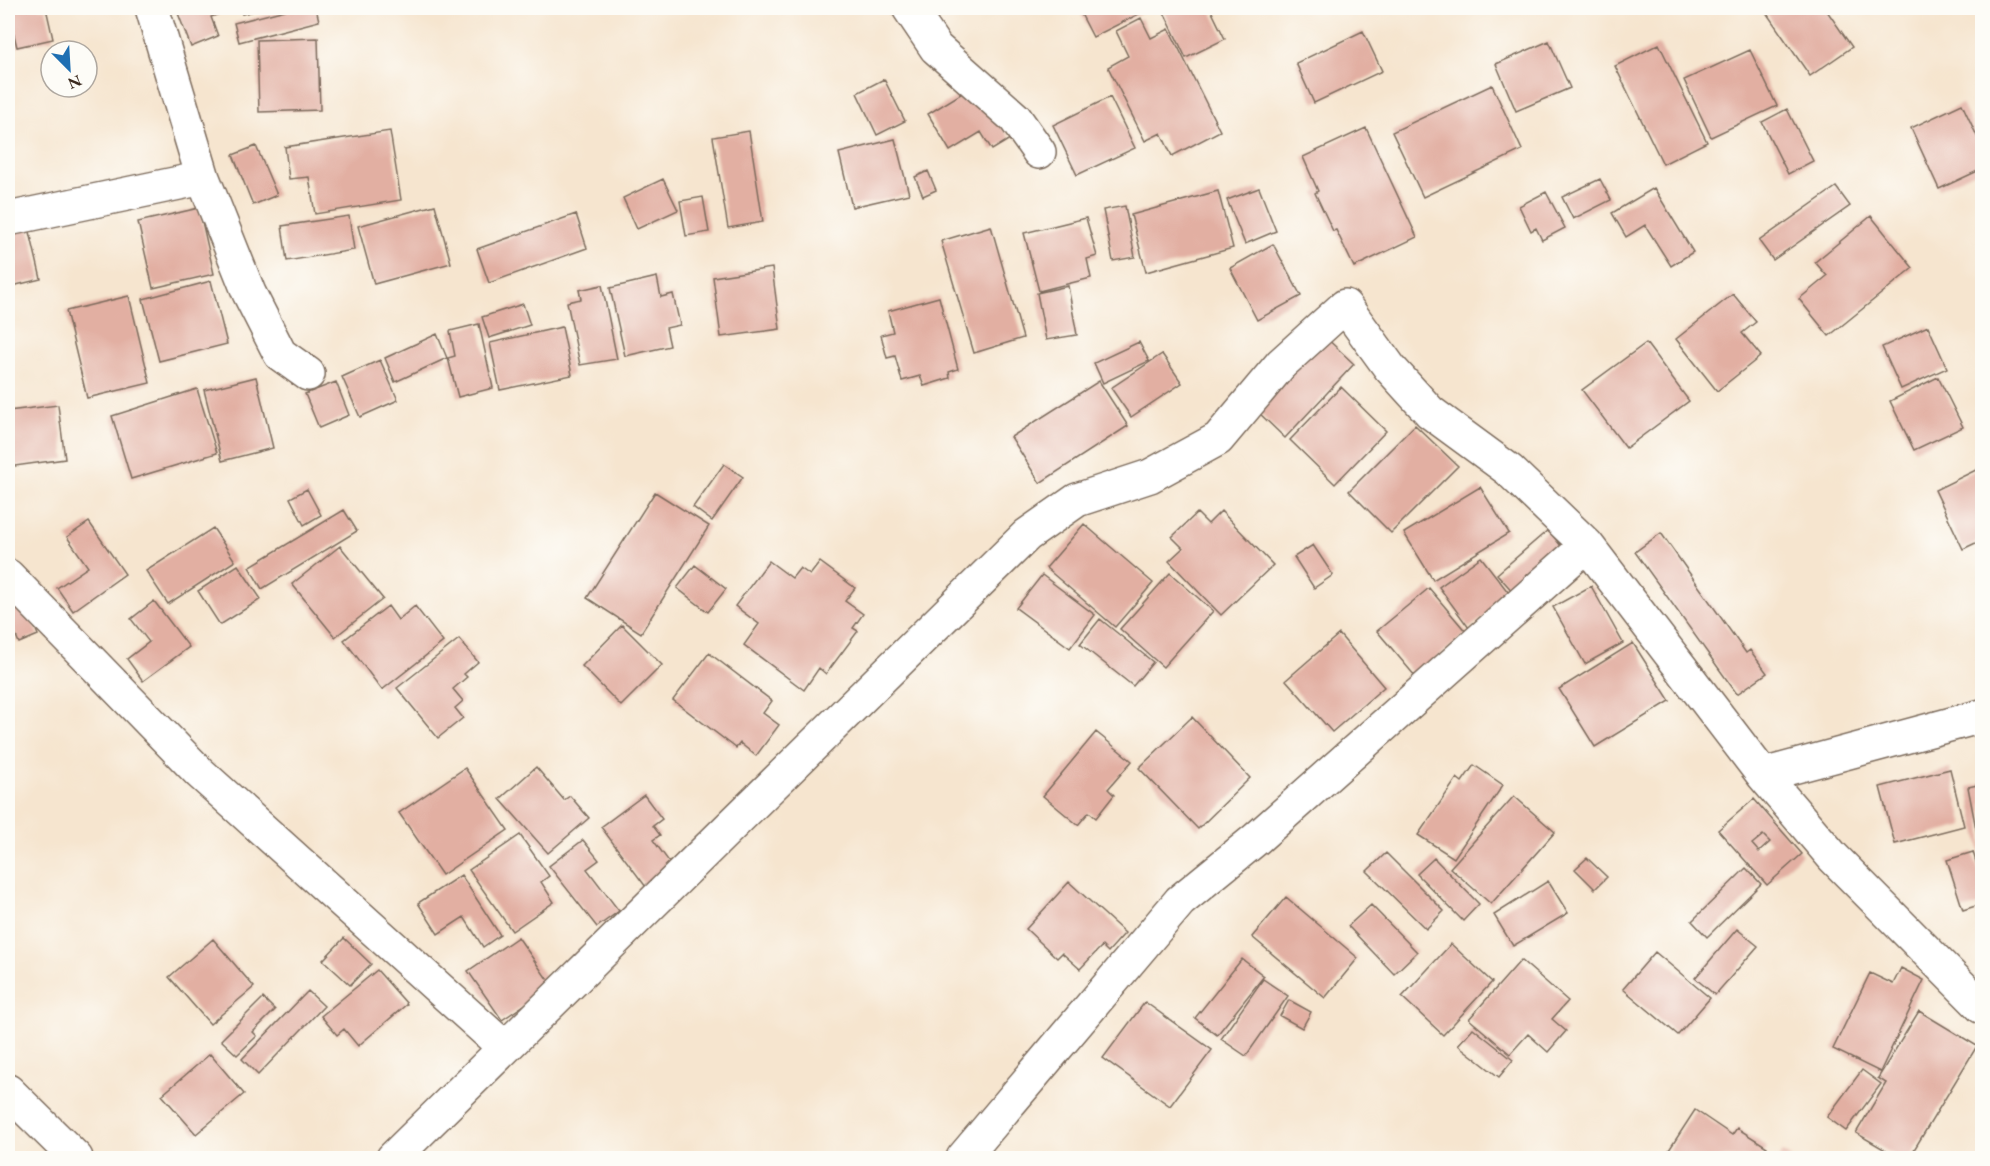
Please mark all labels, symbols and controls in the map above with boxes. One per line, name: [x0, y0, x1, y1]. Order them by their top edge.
north arrow: [39, 39, 99, 99]
text: N: [65, 70, 85, 94]

